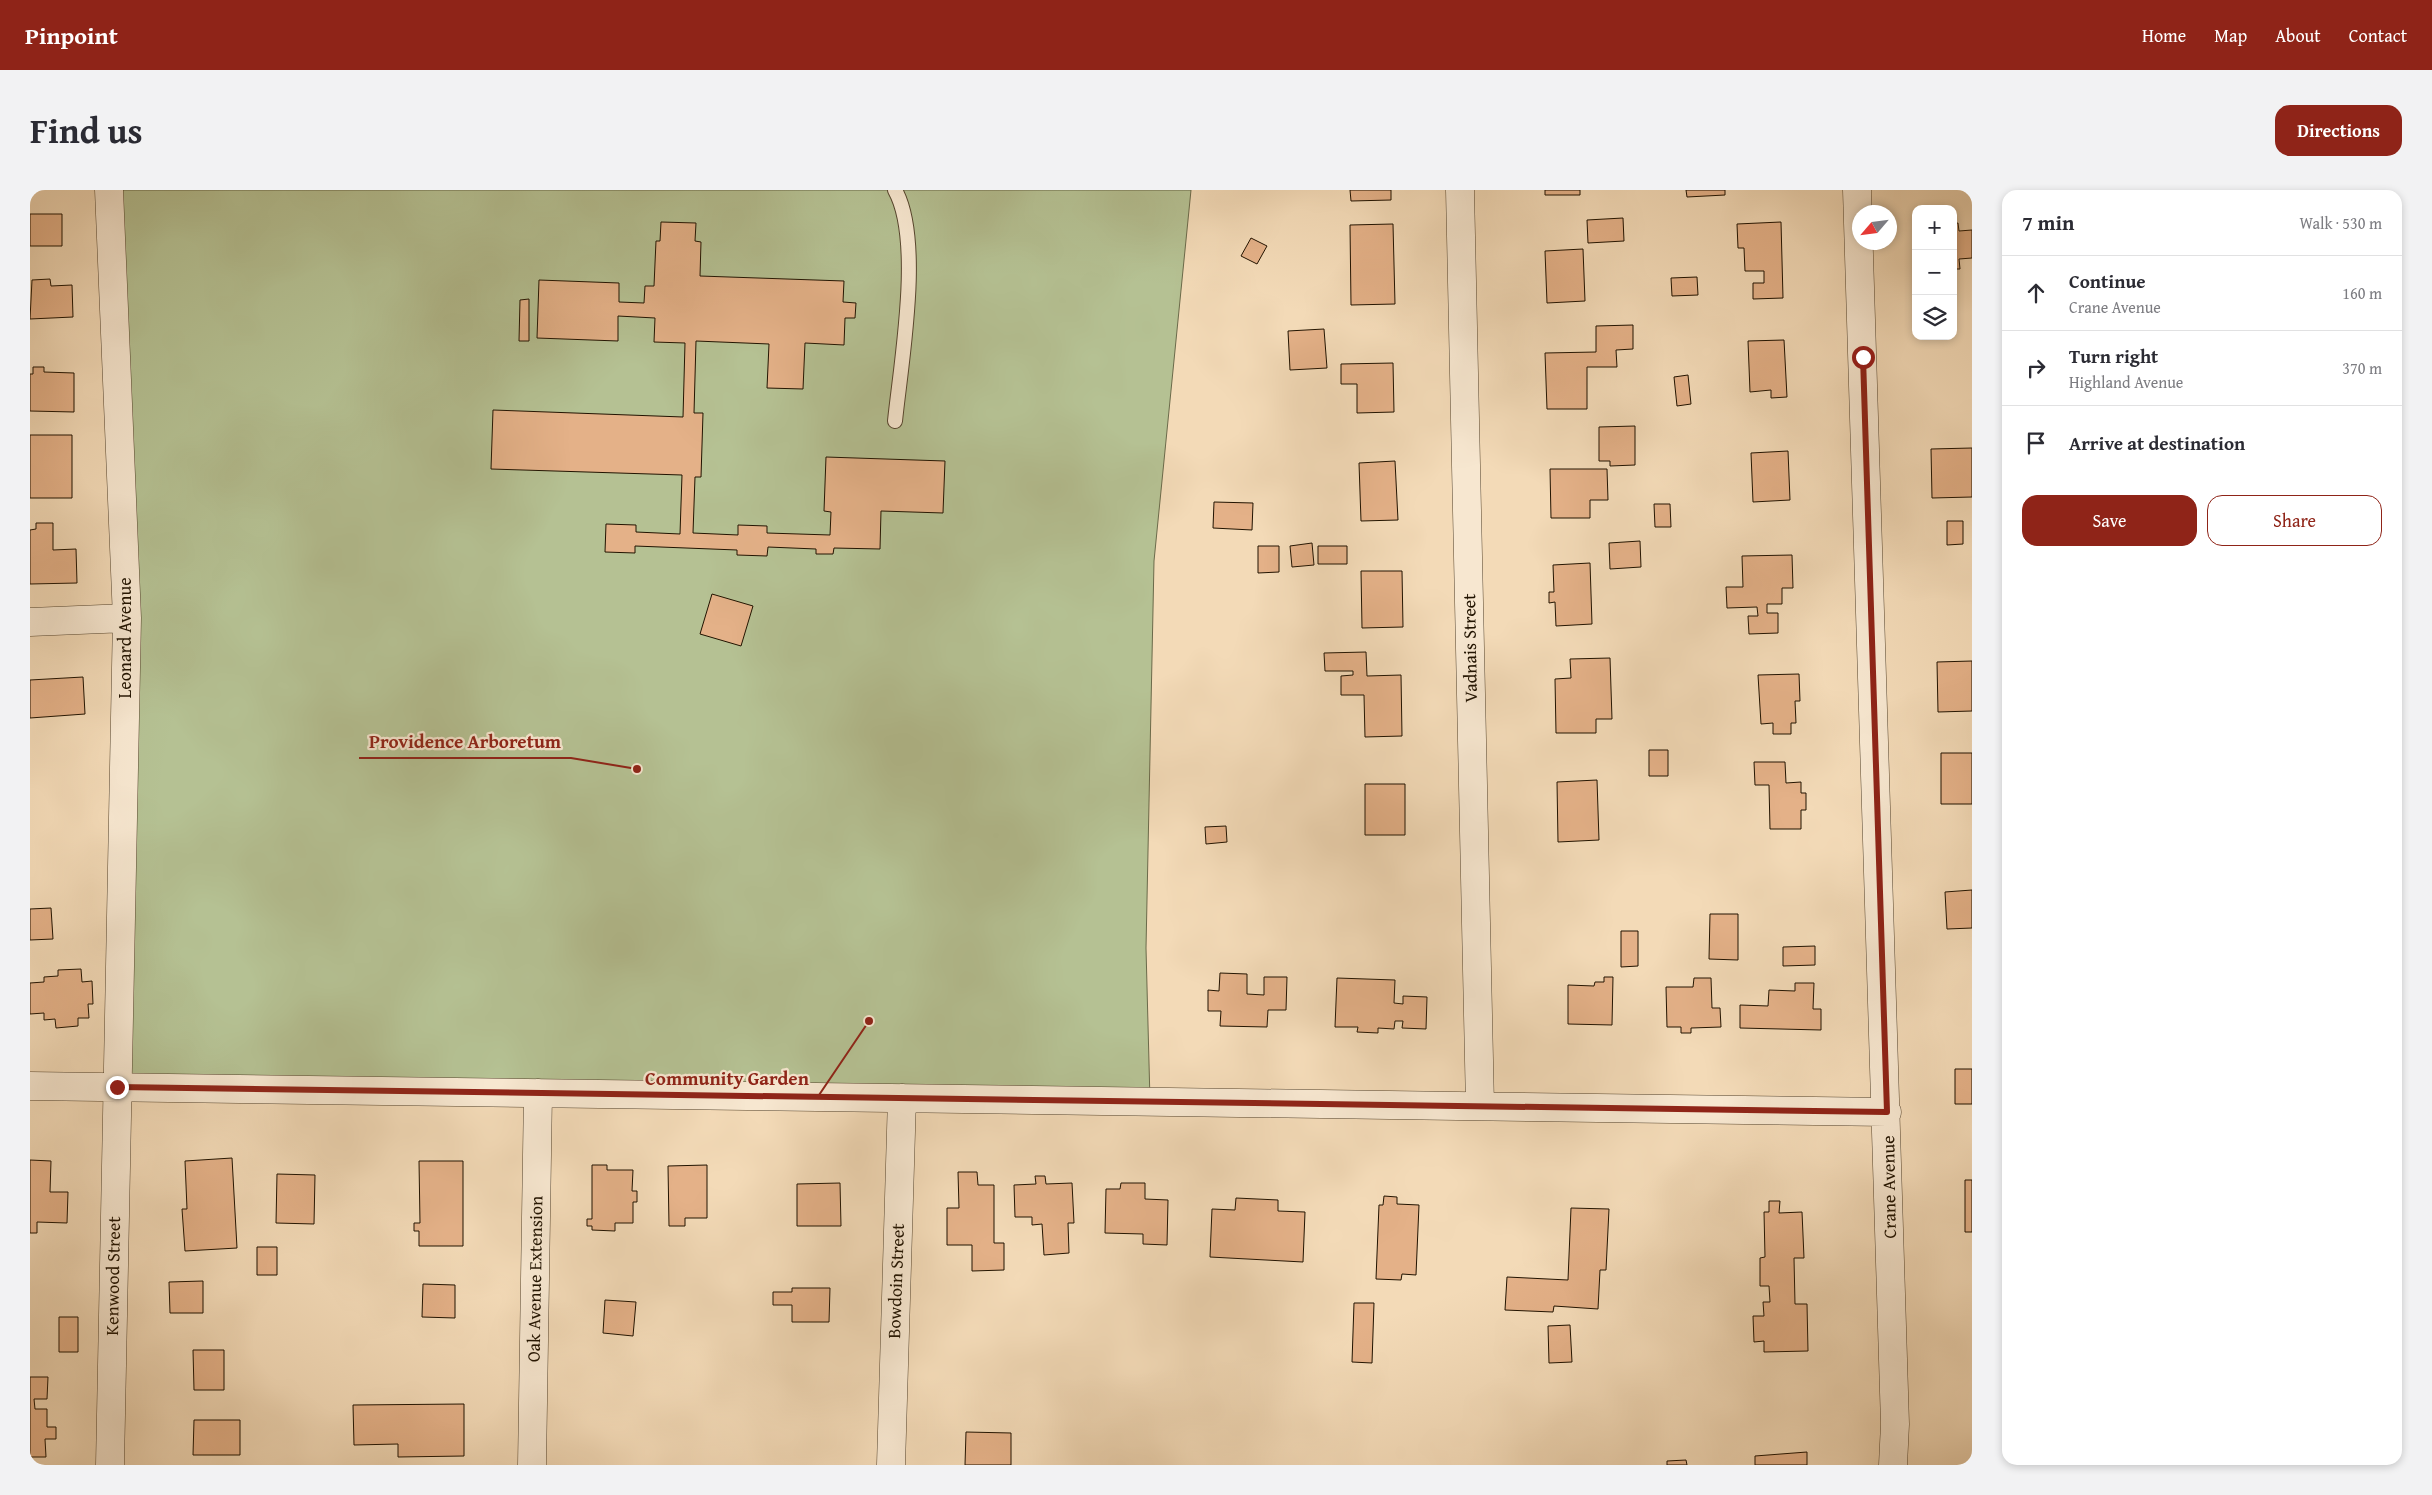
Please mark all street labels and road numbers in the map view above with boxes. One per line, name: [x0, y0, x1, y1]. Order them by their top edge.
street label: Leonard Avenue: [111, 577, 138, 699]
street label: Vadnais Street: [1455, 593, 1484, 703]
street label: Crane Avenue: [1874, 1135, 1903, 1239]
street label: Oak Avenue Extension: [520, 1196, 549, 1362]
street label: Kenwood Street: [98, 1216, 127, 1336]
street label: Bowdoin Street: [880, 1222, 911, 1339]

